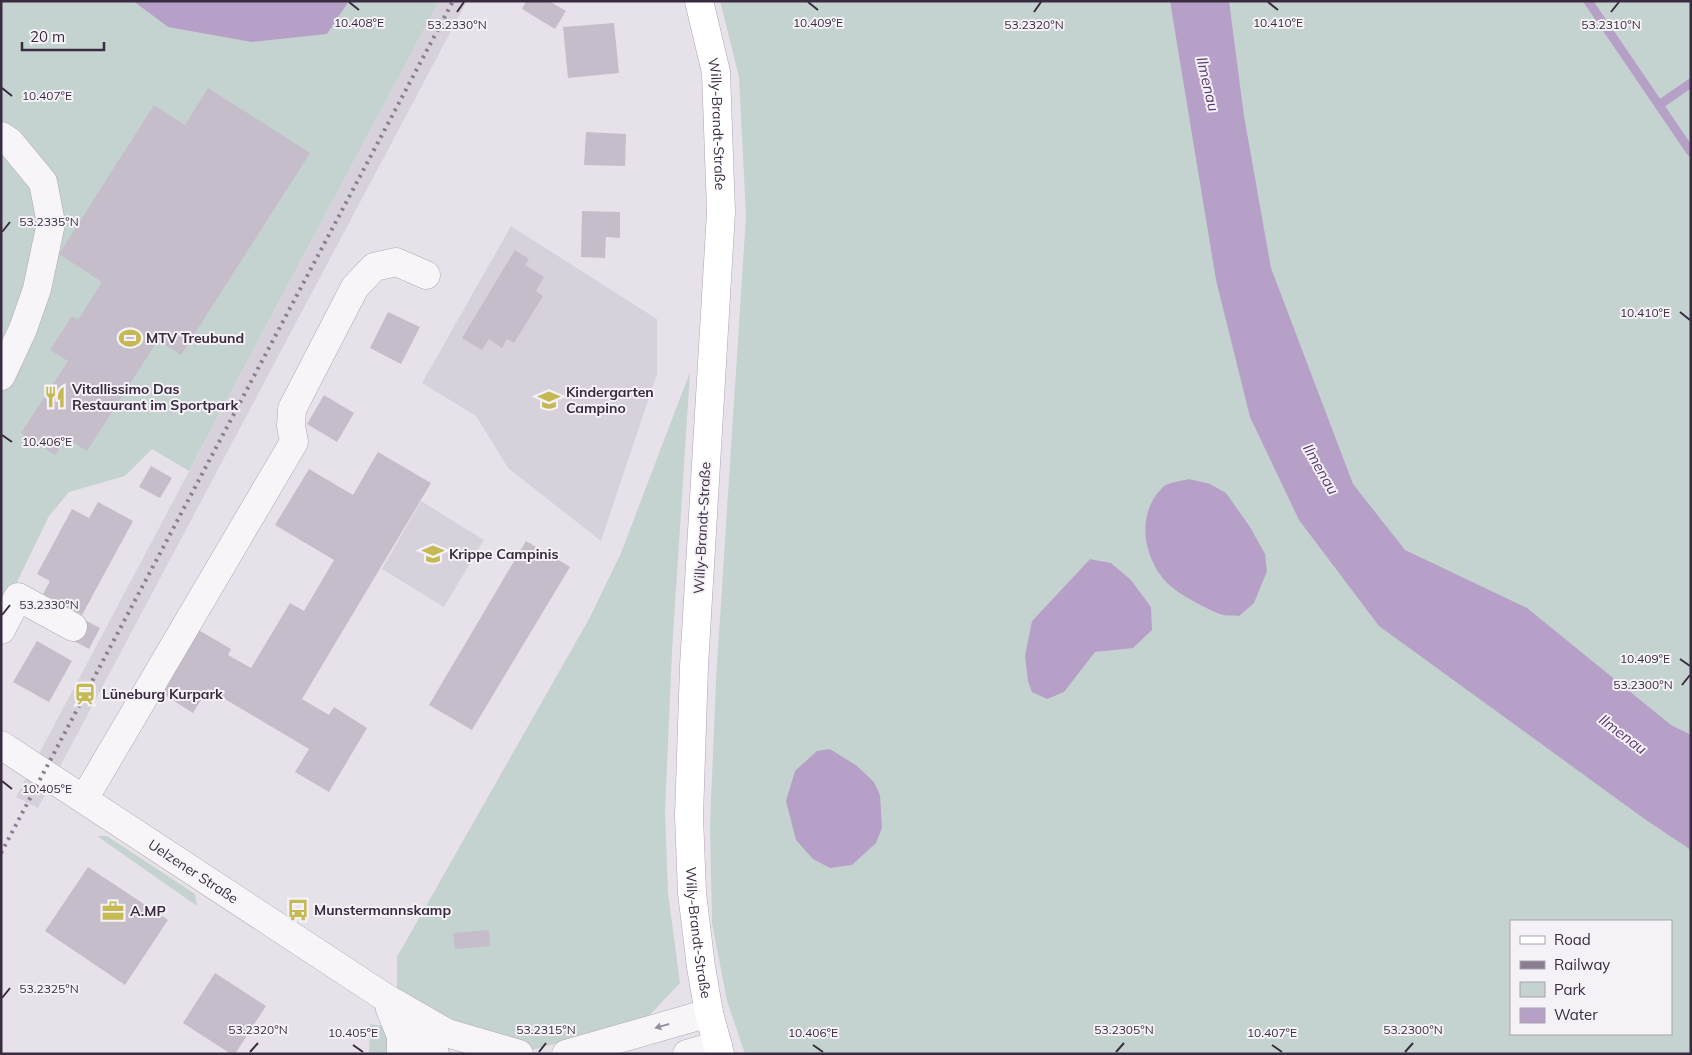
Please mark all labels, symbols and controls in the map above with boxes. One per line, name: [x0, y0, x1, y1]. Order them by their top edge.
text: 10.408°E: [334, 15, 384, 30]
text: 10.409°E: [793, 15, 843, 30]
text: 10.410°E: [1253, 15, 1303, 30]
text: 53.2330°N: [427, 17, 487, 32]
text: 53.2320°N: [1004, 17, 1064, 32]
text: 53.2310°N: [1581, 17, 1641, 32]
scale bar: [22, 20, 105, 52]
text: 20 m: [30, 27, 65, 46]
water label: Ilmenau: [1193, 55, 1224, 113]
street label: Willy-Brandt-Straße: [704, 56, 729, 190]
text: 10.407°E: [22, 88, 72, 103]
text: 53.2335°N: [19, 214, 79, 229]
text: 10.410°E: [1620, 305, 1670, 320]
sports icon: MTV Treubund: [117, 325, 143, 351]
place label: MTV Treubund: [146, 329, 244, 347]
place label: Vitallissimo Das Restaurant im Sportpark: [71, 380, 238, 414]
place label: Kindergarten Campino: [566, 383, 654, 417]
restaurant icon: Vitallissimo Das Restaurant im Sportpark: [42, 384, 68, 410]
school or university icon: Kindergarten Campino: [536, 387, 562, 413]
text: 10.406°E: [22, 434, 72, 449]
water label: Ilmenau: [1299, 440, 1343, 498]
street label: Willy-Brandt-Straße: [690, 462, 714, 594]
school or university icon: Krippe Campinis: [420, 541, 446, 567]
place label: Krippe Campinis: [449, 545, 558, 563]
text: 53.2330°N: [19, 597, 79, 612]
text: 10.409°E: [1620, 651, 1670, 666]
text: 53.2300°N: [1613, 677, 1673, 692]
station icon: Lüneburg Kurpark: [72, 681, 98, 707]
place label: Lüneburg Kurpark: [102, 685, 223, 703]
water label: Ilmenau: [1595, 710, 1651, 758]
text: 10.405°E: [22, 781, 72, 796]
street label: Uelzener Straße: [145, 835, 242, 907]
street label: Willy-Brandt-Straße: [682, 866, 715, 1000]
bus stop icon: Munstermannskamp: [285, 897, 311, 923]
office icon: A.MP: [100, 898, 126, 924]
place label: Munstermannskamp: [314, 901, 451, 919]
place label: A.MP: [130, 902, 166, 920]
legend: [1510, 920, 1672, 1035]
text: Road: [1554, 930, 1591, 949]
text: Railway: [1554, 955, 1610, 974]
text: Park: [1554, 980, 1586, 999]
text: 53.2325°N: [19, 981, 79, 996]
text: Water: [1554, 1005, 1598, 1024]
text: 53.2320°N: [228, 1022, 288, 1037]
text: 53.2315°N: [516, 1022, 576, 1037]
text: 53.2305°N: [1094, 1022, 1154, 1037]
text: 53.2300°N: [1383, 1022, 1443, 1037]
one-way arrow: [655, 1023, 670, 1031]
text: 10.405°E: [328, 1025, 378, 1040]
text: 10.406°E: [788, 1025, 838, 1040]
text: 10.407°E: [1247, 1025, 1297, 1040]

